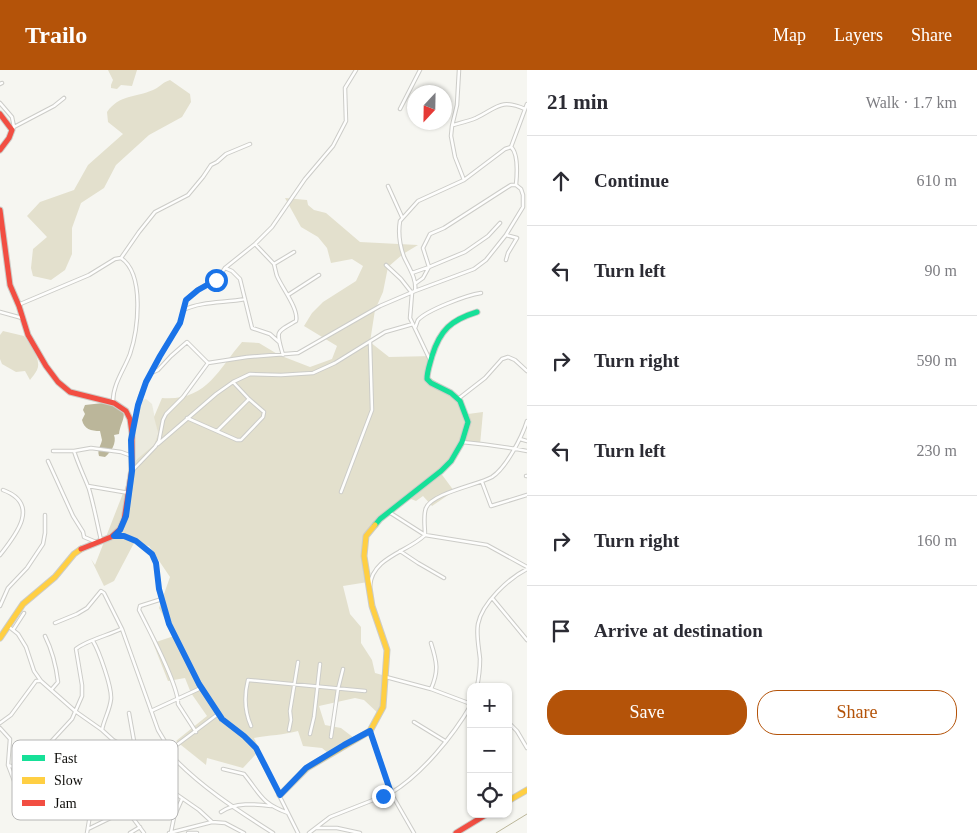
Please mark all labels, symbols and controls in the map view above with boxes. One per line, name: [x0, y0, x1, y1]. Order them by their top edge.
text: Trailo: [25, 22, 87, 48]
text: Map: [773, 25, 806, 45]
text: Layers: [834, 25, 883, 45]
text: Share: [911, 25, 952, 45]
north arrow: [407, 85, 452, 130]
text: 21 min: [547, 90, 608, 114]
text: Walk · 1.7 km: [866, 94, 957, 111]
icon: ahead: [547, 167, 575, 195]
text: Continue: [594, 170, 669, 191]
text: 610 m: [917, 172, 957, 189]
icon: left: [547, 257, 575, 285]
text: Turn left: [594, 260, 666, 281]
text: 90 m: [925, 262, 957, 279]
route start: [205, 269, 228, 292]
icon: right: [547, 347, 575, 375]
text: Turn right: [594, 350, 679, 371]
text: 590 m: [917, 352, 957, 369]
icon: left: [547, 437, 575, 465]
text: Turn left: [594, 440, 666, 461]
text: 230 m: [917, 442, 957, 459]
icon: right: [547, 527, 575, 555]
text: Turn right: [594, 530, 679, 551]
text: 160 m: [917, 532, 957, 549]
icon: arrive: [547, 617, 575, 645]
text: Arrive at destination: [594, 620, 763, 641]
map controls: [467, 683, 512, 818]
button: +: [467, 683, 512, 728]
button: Save: [547, 690, 747, 735]
button: Share: [757, 690, 957, 735]
button: −: [467, 728, 512, 773]
legend: [12, 740, 178, 820]
text: Fast: [54, 751, 77, 766]
text: Slow: [54, 773, 84, 788]
button: locate: [467, 773, 512, 818]
route end: [372, 785, 395, 808]
text: Jam: [54, 796, 77, 811]

